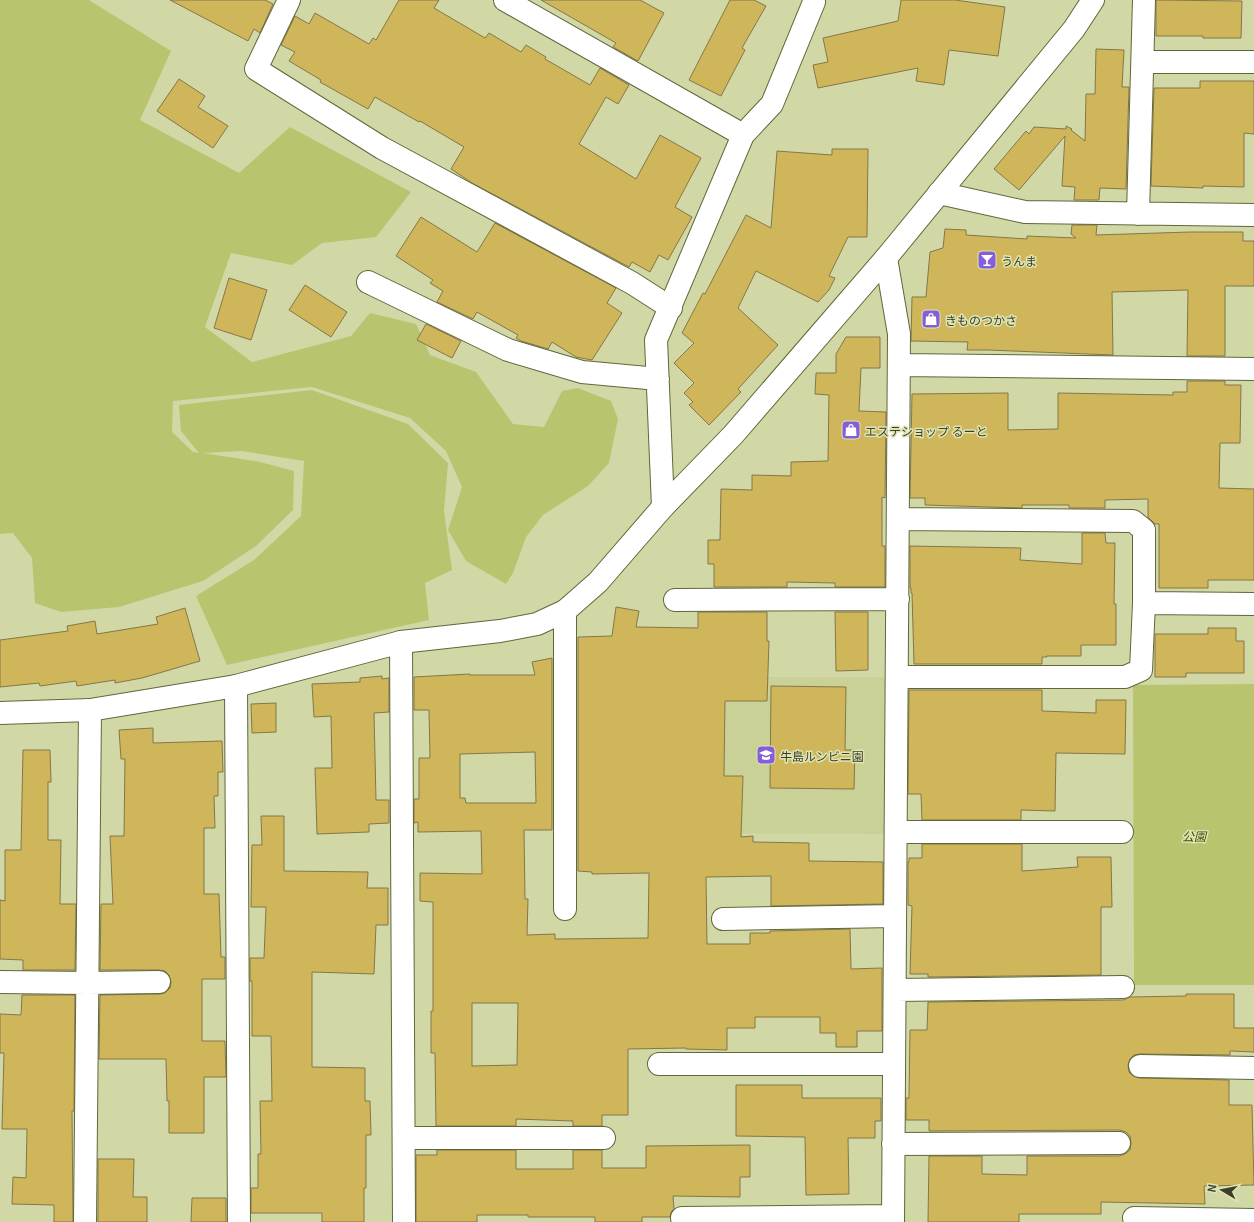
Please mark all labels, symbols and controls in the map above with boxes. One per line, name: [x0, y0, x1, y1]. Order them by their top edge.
bar icon: うんま: [976, 249, 998, 271]
place label: うんま: [1001, 252, 1037, 269]
shop icon: きものつかさ: [920, 308, 942, 330]
place label: きものつかさ: [945, 311, 1017, 328]
shop icon: エステショップ るーと: [840, 419, 862, 441]
place label: エステショップ るーと: [865, 422, 988, 439]
school or university icon: 牛島ルンビニ園: [755, 744, 777, 766]
place label: 牛島ルンビニ園: [780, 747, 864, 764]
park label: 公園: [1182, 827, 1208, 844]
north arrow: [1202, 1170, 1242, 1210]
text: N: [1203, 1183, 1220, 1194]

